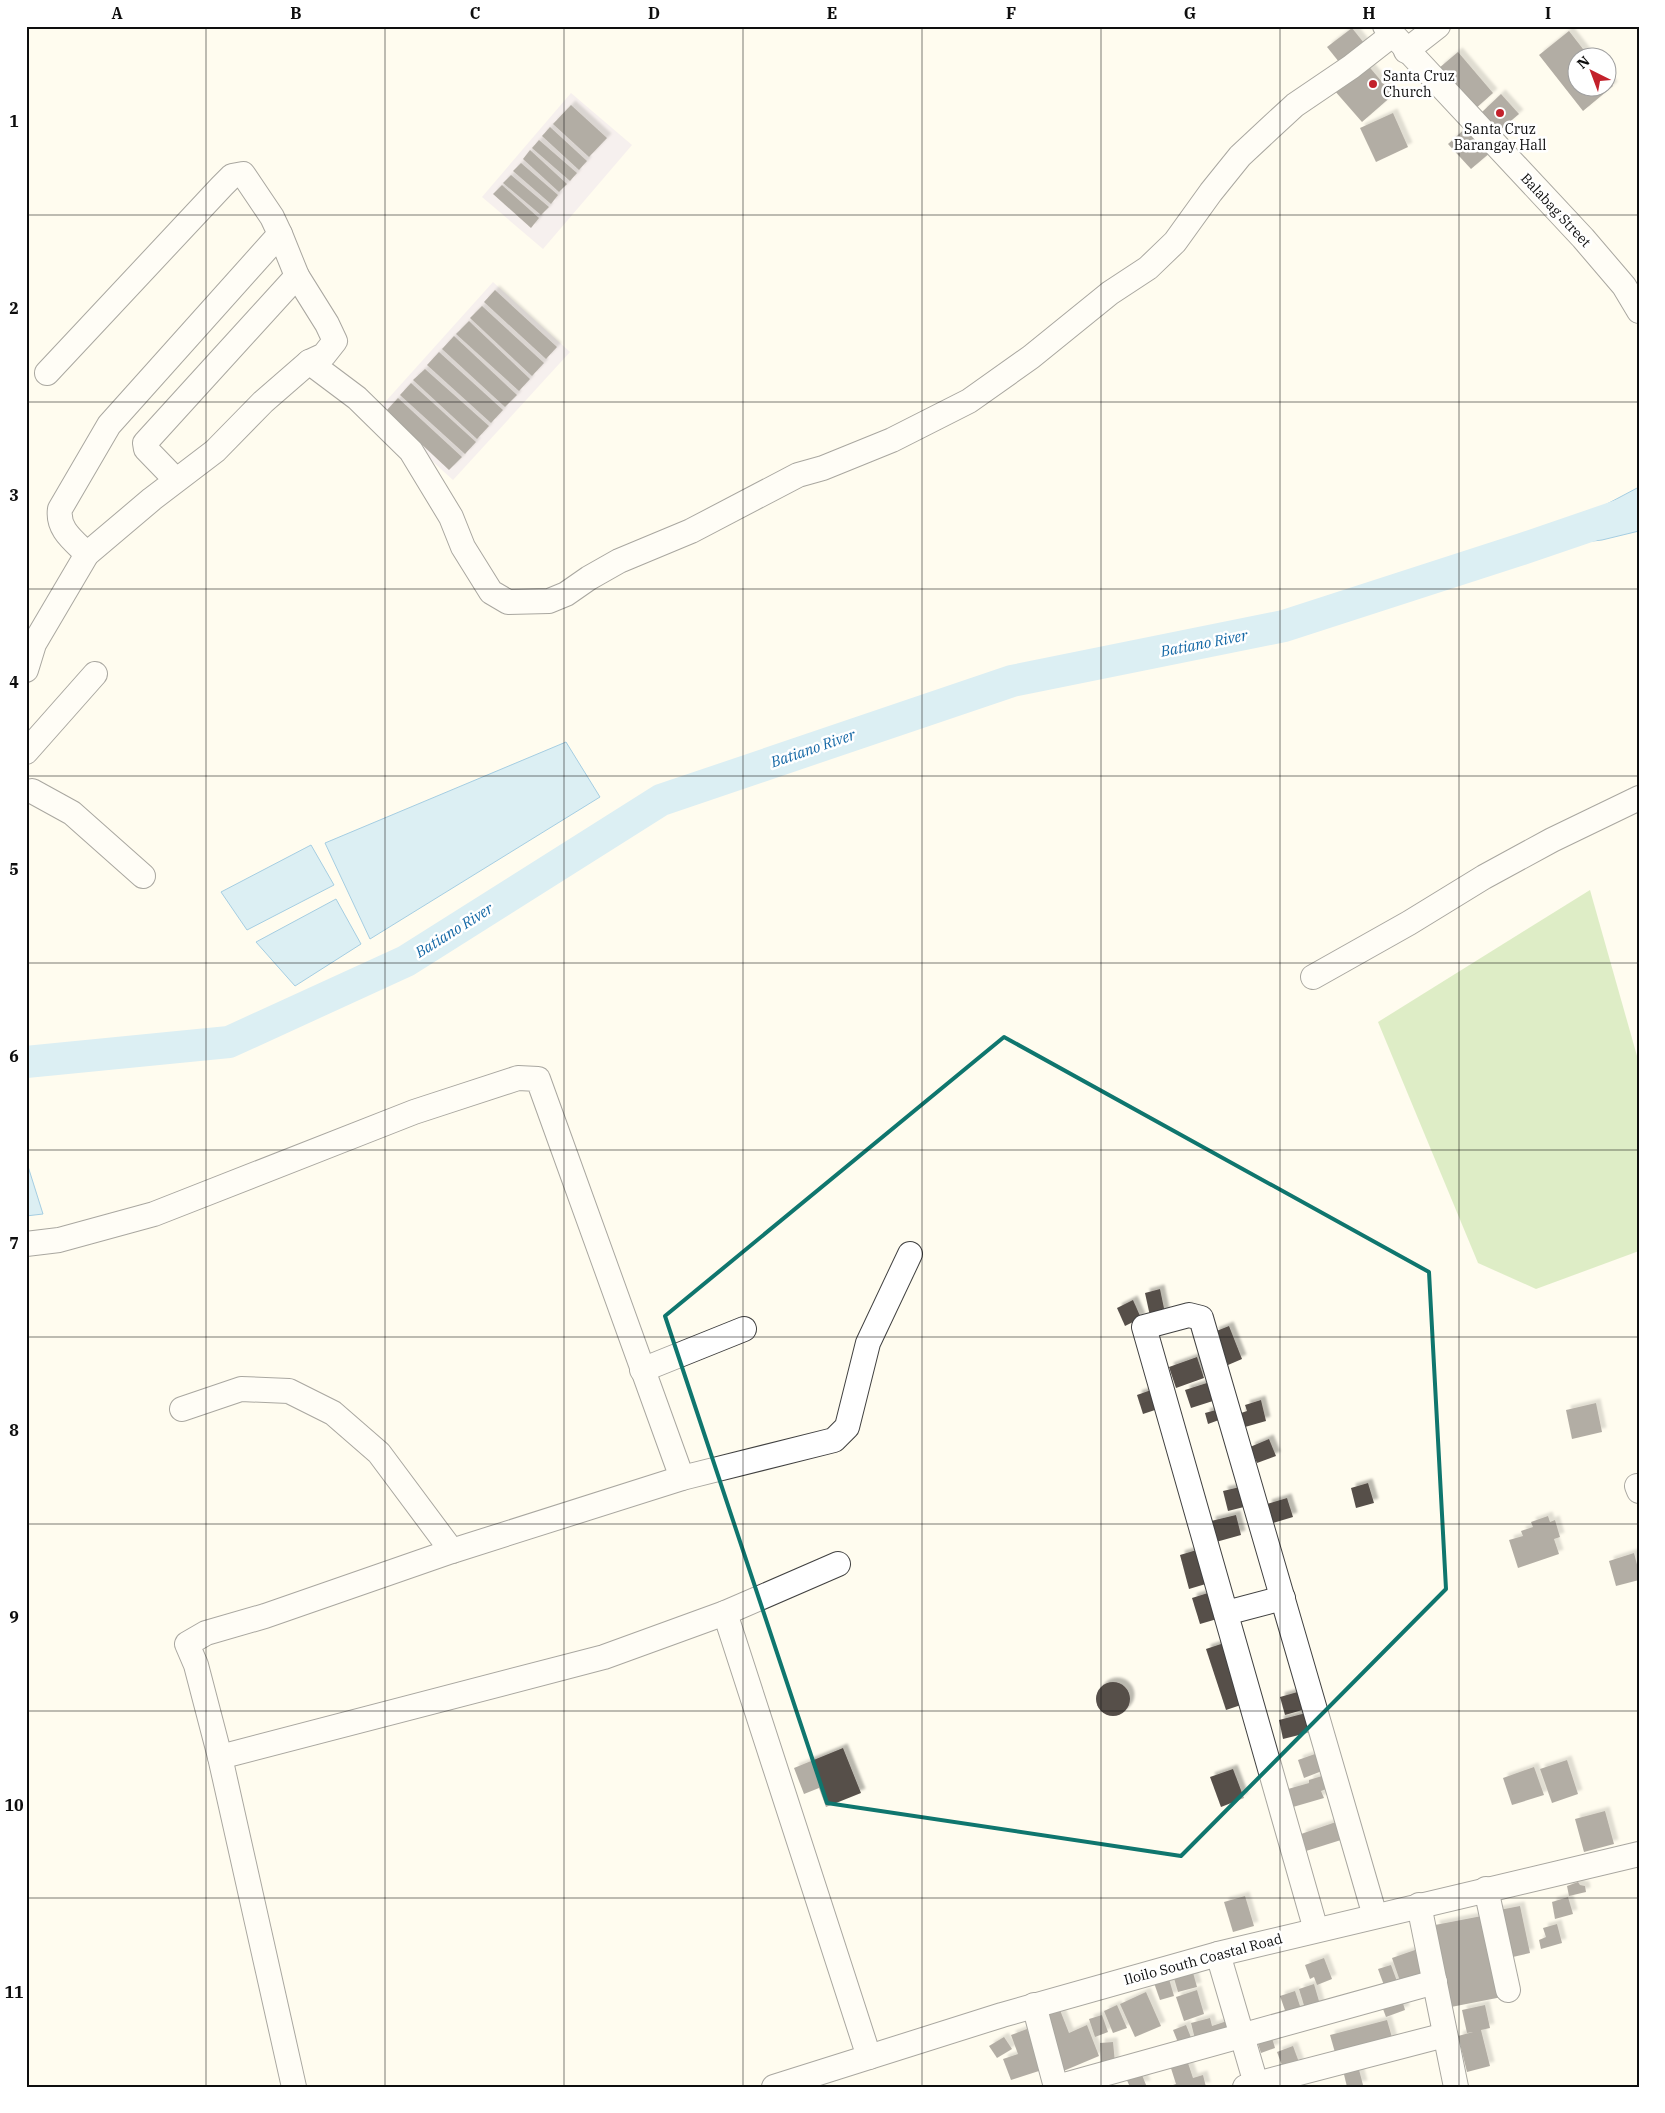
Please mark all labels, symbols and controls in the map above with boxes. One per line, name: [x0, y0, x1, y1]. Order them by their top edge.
text: A: [111, 3, 123, 23]
text: B: [290, 3, 302, 23]
text: C: [470, 3, 480, 23]
text: D: [648, 3, 660, 23]
text: E: [827, 3, 837, 23]
text: F: [1006, 3, 1016, 23]
text: G: [1184, 3, 1196, 23]
text: H: [1363, 3, 1376, 23]
text: I: [1545, 3, 1551, 23]
north arrow: [1568, 48, 1618, 98]
text: N: [1573, 52, 1593, 73]
place label: Santa Cruz Church: [1383, 67, 1455, 101]
marker: Santa Cruz Church: [1367, 78, 1379, 90]
marker: Santa Cruz Barangay Hall: [1494, 107, 1506, 119]
text: 1: [9, 111, 19, 131]
place label: Santa Cruz Barangay Hall: [1454, 120, 1546, 154]
street label: Balabag Street: [1517, 169, 1595, 251]
text: 2: [9, 298, 19, 318]
text: 3: [9, 485, 19, 505]
water label: Batiano River: [1158, 625, 1250, 661]
text: 4: [9, 672, 19, 692]
water label: Batiano River: [767, 725, 858, 772]
text: 5: [9, 859, 19, 879]
water label: Batiano River: [411, 898, 497, 962]
text: 6: [9, 1046, 19, 1066]
text: 7: [9, 1233, 19, 1253]
text: 8: [9, 1420, 19, 1440]
text: 9: [9, 1607, 19, 1627]
text: 10: [4, 1795, 24, 1815]
street label: Iloilo South Coastal Road: [1122, 1929, 1285, 1989]
text: 11: [4, 1982, 24, 2002]

